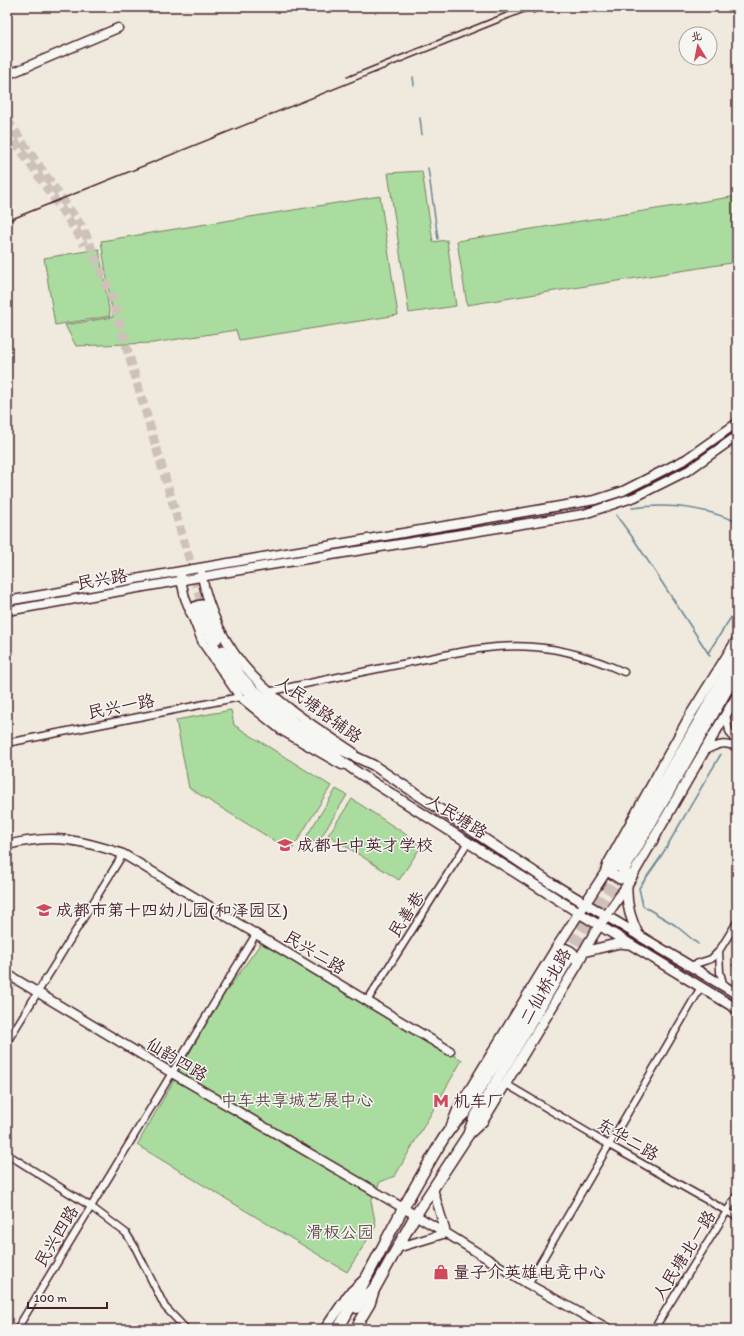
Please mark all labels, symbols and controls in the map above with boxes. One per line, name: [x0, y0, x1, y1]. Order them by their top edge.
north arrow: [678, 26, 718, 66]
text: 北: [690, 29, 703, 44]
street label: 民兴路: [75, 565, 129, 593]
street label: 人民塘路辅路: [272, 671, 366, 747]
street label: 民兴一路: [86, 690, 156, 722]
street label: 人民塘路: [423, 790, 491, 842]
place label: 成都七中英才学校: [297, 835, 433, 855]
school or university icon: 成都七中英才学校: [276, 836, 294, 854]
street label: 民善巷: [384, 886, 429, 941]
place label: 成都市第十四幼儿园(和泽园区): [56, 900, 288, 920]
school or university icon: 成都市第十四幼儿园(和泽园区): [35, 901, 53, 919]
street label: 民兴二路: [281, 926, 349, 978]
street label: 二仙桥北路: [515, 944, 575, 1028]
street label: 仙韵四路: [143, 1033, 211, 1085]
park label: 中车共享城艺展中心: [221, 1090, 374, 1110]
place label: 机车厂: [453, 1091, 504, 1111]
metro station icon: 机车厂: [432, 1092, 450, 1110]
street label: 东华二路: [594, 1113, 662, 1165]
street label: 民兴四路: [30, 1202, 82, 1270]
street label: 人民塘北一路: [648, 1206, 720, 1304]
park label: 滑板公园: [306, 1222, 374, 1242]
place label: 量子介英雄电竞中心: [453, 1262, 606, 1282]
shop icon: 量子介英雄电竞中心: [432, 1263, 450, 1281]
scale bar: [28, 1284, 107, 1310]
text: 100 m: [34, 1291, 67, 1305]

